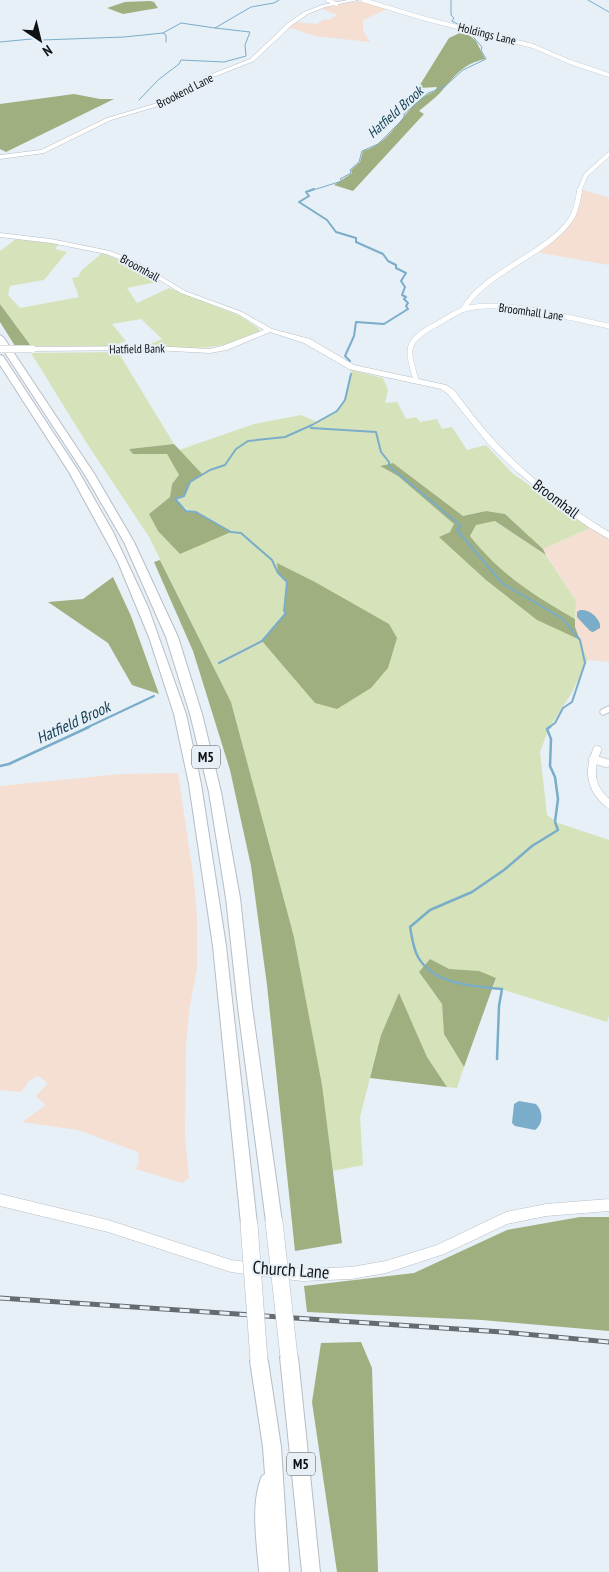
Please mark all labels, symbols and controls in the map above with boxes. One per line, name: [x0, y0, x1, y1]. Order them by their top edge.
north arrow: [15, 15, 65, 65]
street label: Holdings Lane: [457, 19, 518, 48]
text: N: [39, 41, 56, 60]
street label: Brookend Lane: [154, 70, 216, 111]
water label: Hatfield Brook: [363, 81, 428, 142]
street label: Broomhall: [118, 251, 163, 285]
street label: Broomhall Lane: [498, 300, 564, 323]
street label: Hatfield Bank: [109, 341, 165, 356]
street label: Broomhall: [529, 475, 584, 523]
water label: Hatfield Brook: [33, 695, 115, 748]
road number: M5: [192, 746, 220, 769]
street label: Church Lane: [252, 1255, 330, 1284]
road number: M5: [287, 1452, 315, 1476]

